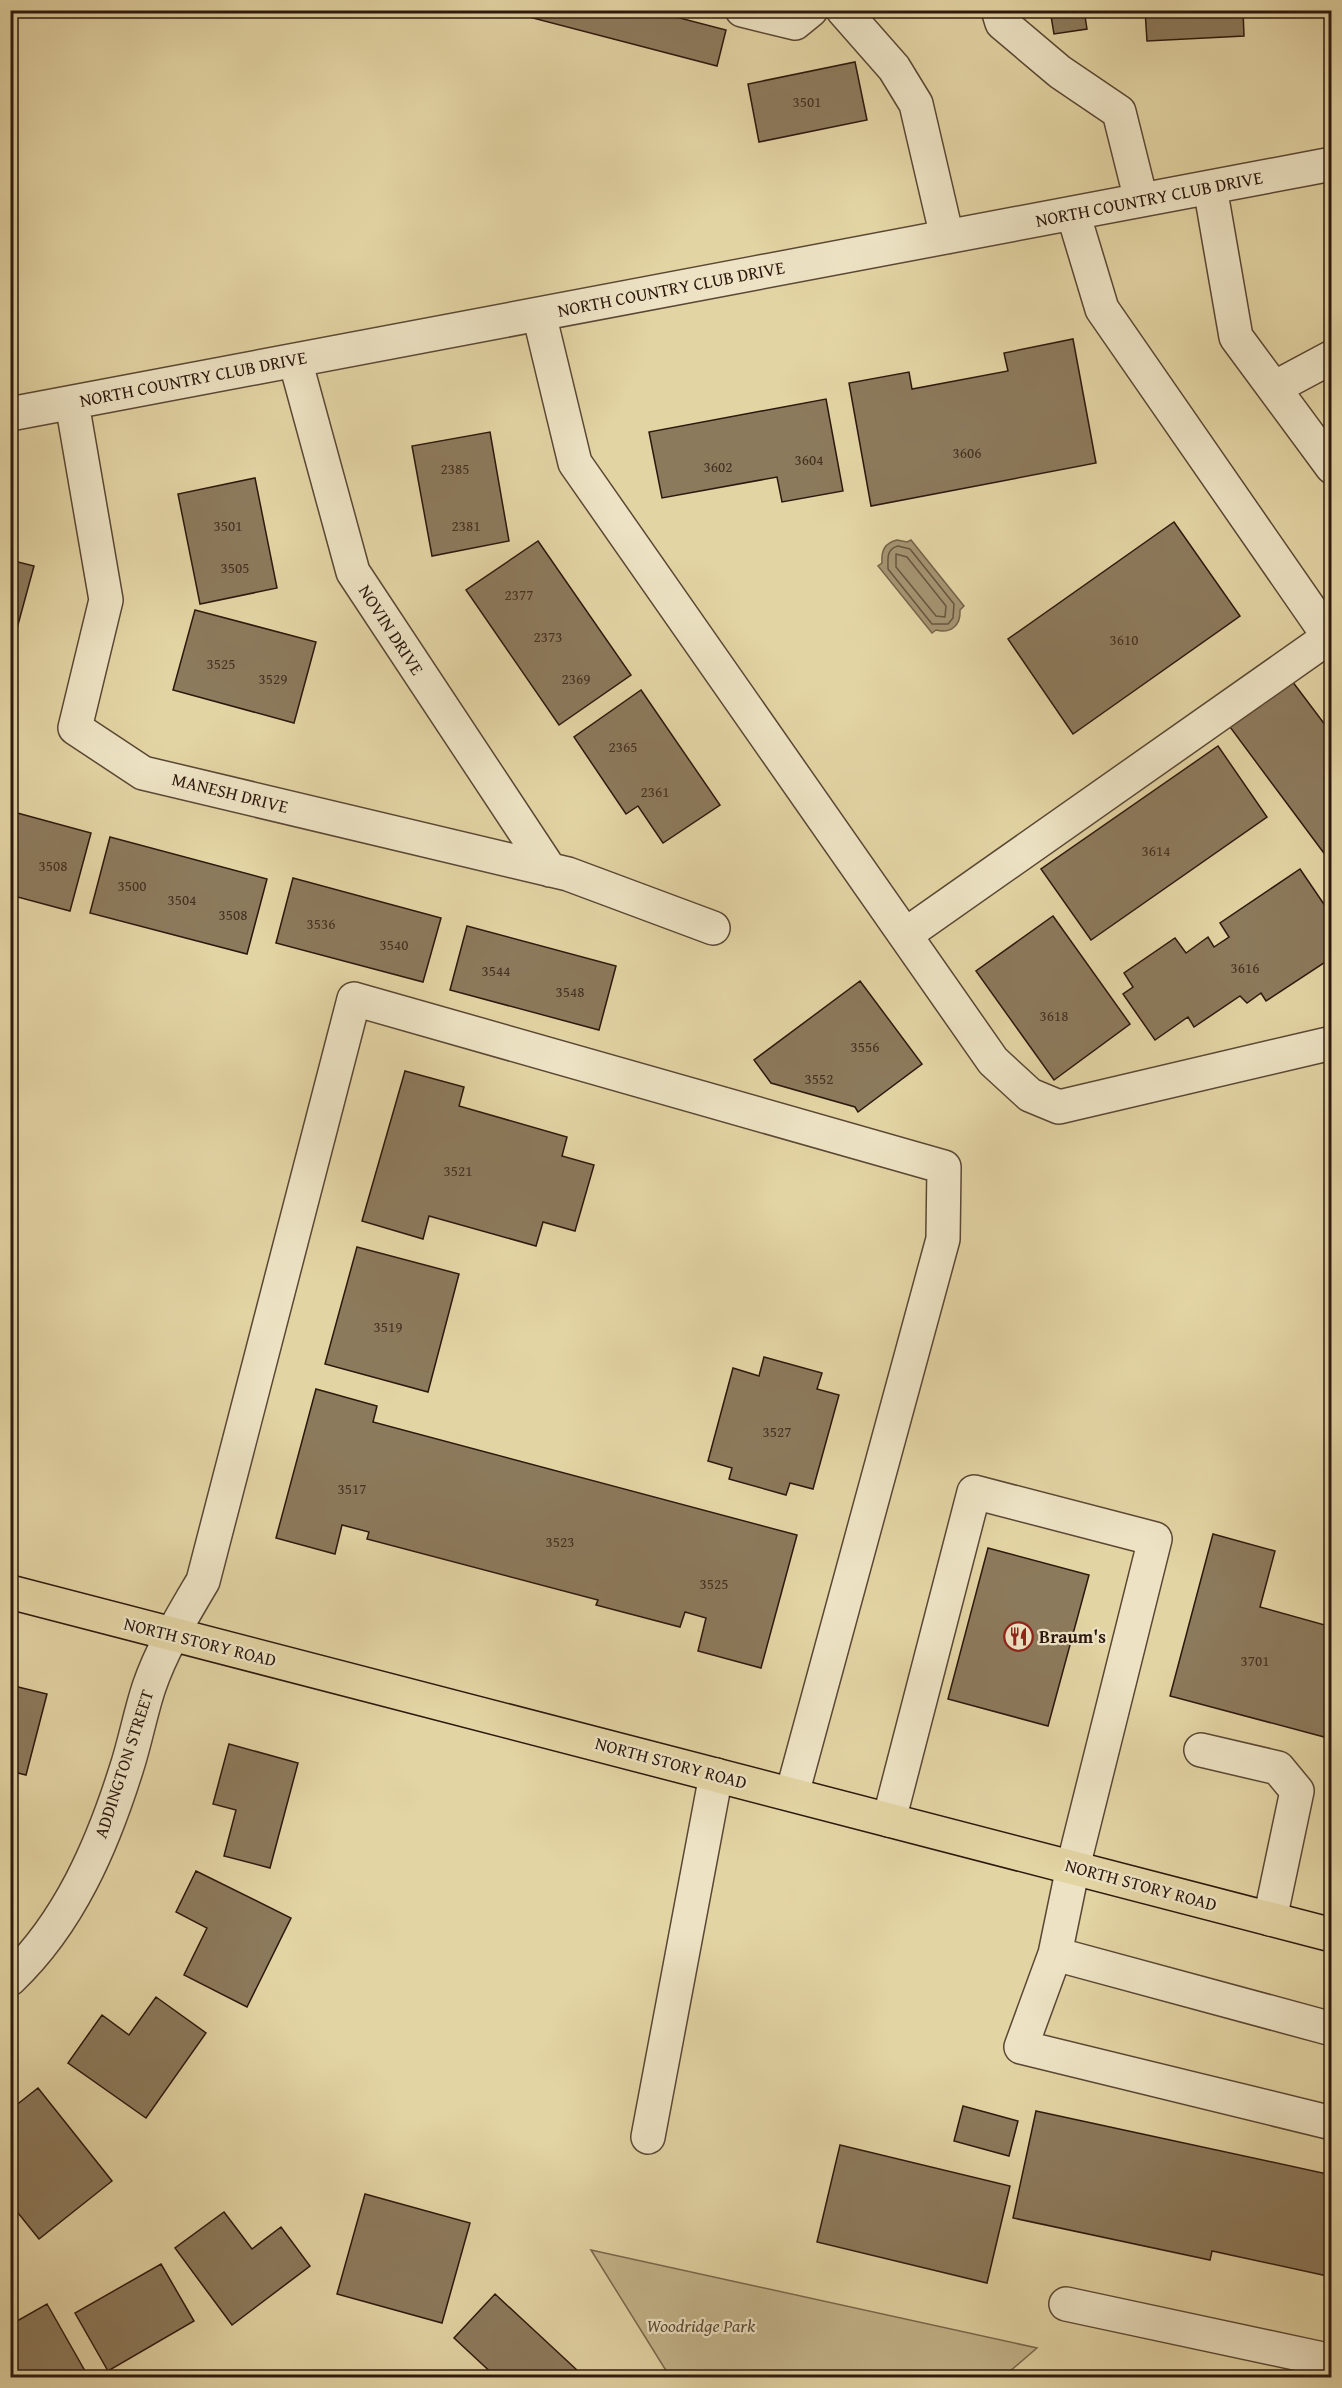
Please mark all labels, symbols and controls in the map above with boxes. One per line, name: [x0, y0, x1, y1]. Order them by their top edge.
house number: 3501: [793, 91, 821, 112]
street label: NORTH COUNTRY CLUB DRIVE: [1033, 163, 1265, 234]
street label: NORTH COUNTRY CLUB DRIVE: [555, 253, 787, 324]
street label: NORTH COUNTRY CLUB DRIVE: [77, 343, 309, 414]
house number: 3606: [953, 442, 981, 463]
house number: 3604: [795, 449, 823, 470]
house number: 3602: [704, 456, 732, 477]
house number: 2385: [441, 458, 469, 479]
house number: 3501: [214, 515, 242, 536]
house number: 2381: [452, 515, 480, 536]
house number: 3505: [221, 557, 249, 578]
street label: NOVIN DRIVE: [352, 579, 431, 680]
house number: 2377: [505, 584, 533, 605]
house number: 2373: [534, 626, 562, 647]
house number: 3610: [1110, 629, 1138, 650]
house number: 3525: [207, 653, 235, 674]
house number: 3529: [259, 668, 287, 689]
house number: 2369: [562, 668, 590, 689]
house number: 2365: [609, 736, 637, 757]
street label: MANESH DRIVE: [169, 765, 291, 820]
house number: 2361: [641, 781, 669, 802]
house number: 3614: [1142, 840, 1170, 861]
house number: 3508: [39, 855, 67, 876]
house number: 3500: [118, 875, 146, 896]
house number: 3504: [168, 889, 196, 910]
house number: 3508: [219, 904, 247, 925]
house number: 3536: [307, 913, 335, 934]
house number: 3540: [380, 934, 408, 955]
house number: 3616: [1231, 957, 1259, 978]
house number: 3544: [482, 960, 510, 981]
house number: 3548: [556, 981, 584, 1002]
house number: 3618: [1040, 1005, 1068, 1026]
house number: 3556: [851, 1036, 879, 1057]
house number: 3552: [805, 1068, 833, 1089]
house number: 3521: [444, 1160, 472, 1181]
house number: 3519: [374, 1316, 402, 1337]
house number: 3527: [763, 1421, 791, 1442]
house number: 3517: [338, 1478, 366, 1499]
house number: 3523: [546, 1531, 574, 1552]
house number: 3525: [700, 1573, 728, 1594]
street label: NORTH STORY ROAD: [121, 1610, 279, 1674]
restaurant icon: Braum's: [1002, 1621, 1034, 1653]
place label: Braum's: [1039, 1623, 1106, 1650]
house number: 3701: [1241, 1650, 1269, 1671]
street label: ADDINGTON STREET: [87, 1686, 160, 1842]
street label: NORTH STORY ROAD: [592, 1729, 750, 1796]
street label: NORTH STORY ROAD: [1062, 1851, 1220, 1918]
park label: Woodridge Park: [647, 2312, 756, 2339]

